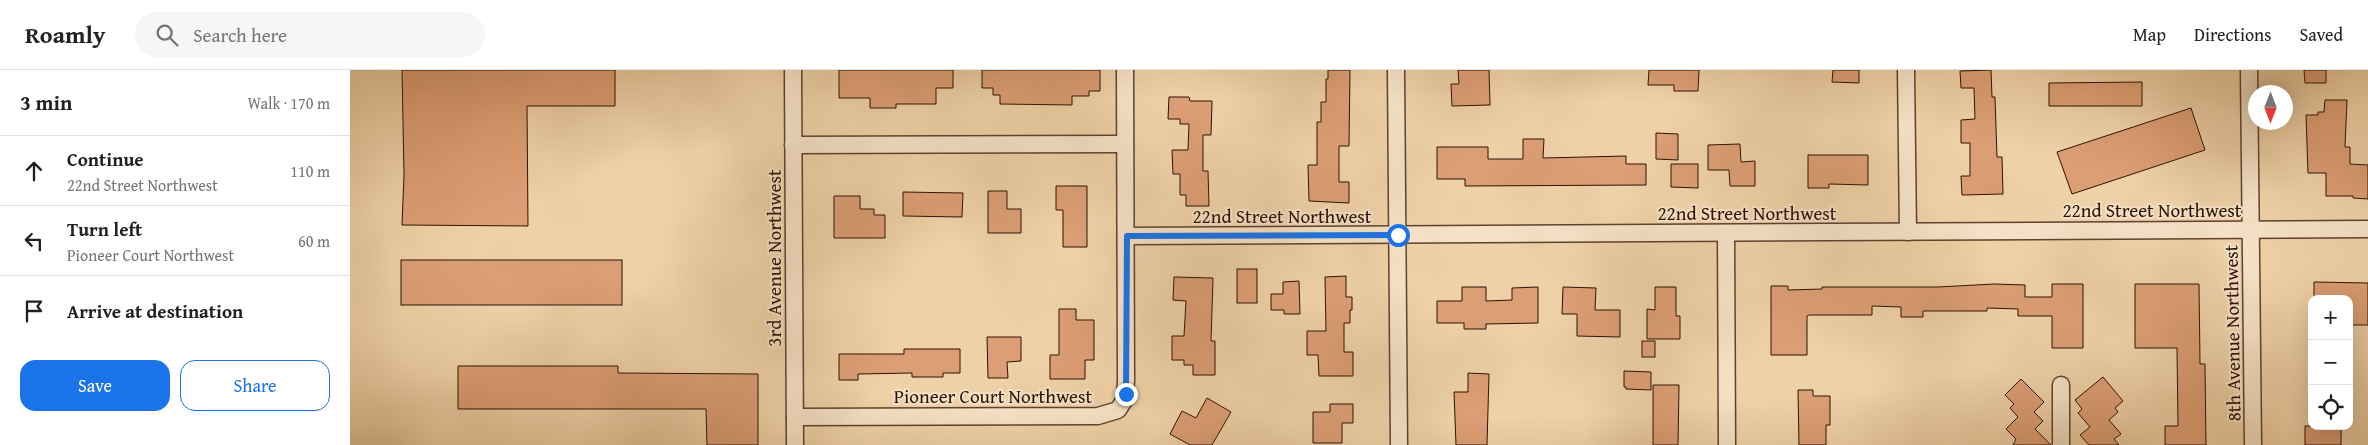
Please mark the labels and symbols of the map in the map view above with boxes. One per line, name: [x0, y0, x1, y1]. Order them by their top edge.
north arrow: [2248, 85, 2293, 130]
street label: 3rd Avenue Northwest: [760, 169, 788, 347]
street label: 22nd Street Northwest: [2062, 196, 2242, 224]
street label: 22nd Street Northwest: [1657, 199, 1837, 227]
street label: 22nd Street Northwest: [1192, 202, 1372, 230]
route start: [1387, 224, 1410, 247]
street label: 8th Avenue Northwest: [2216, 244, 2248, 422]
street label: Pioneer Court Northwest: [894, 382, 1092, 410]
route end: [1115, 383, 1138, 406]

